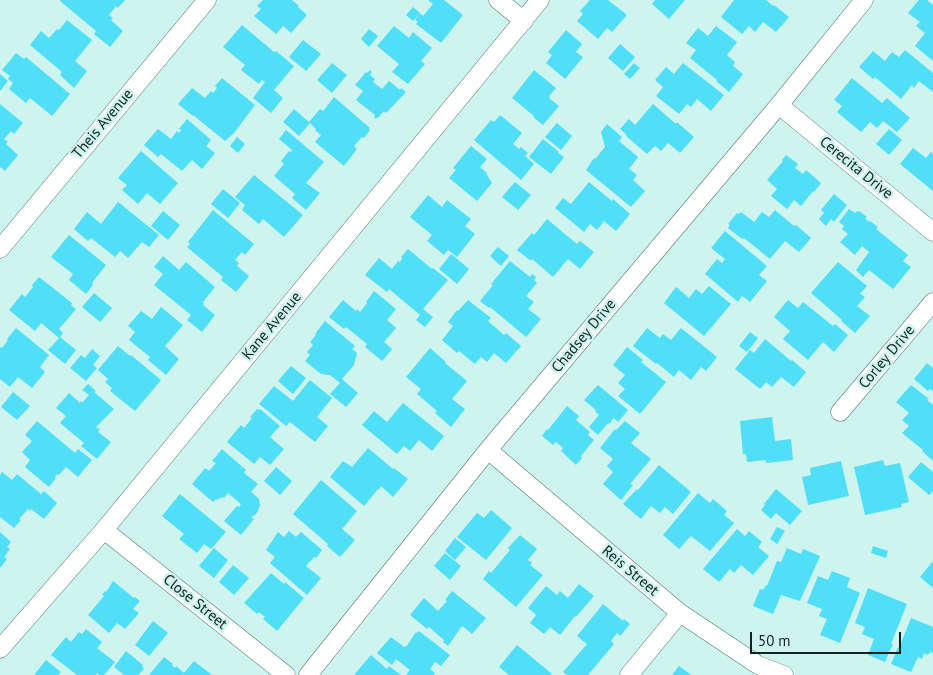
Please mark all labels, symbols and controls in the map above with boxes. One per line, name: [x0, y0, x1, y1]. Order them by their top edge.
street label: Theis Avenue: [69, 86, 137, 162]
street label: Cerecita Drive: [816, 133, 896, 203]
street label: Kane Avenue: [238, 288, 306, 364]
street label: Chadsey Drive: [548, 296, 620, 376]
street label: Corley Drive: [855, 322, 919, 392]
street label: Reis Street: [598, 542, 662, 600]
street label: Close Street: [159, 571, 231, 633]
scale bar: [753, 622, 904, 654]
text: 50 m: [758, 631, 791, 650]

